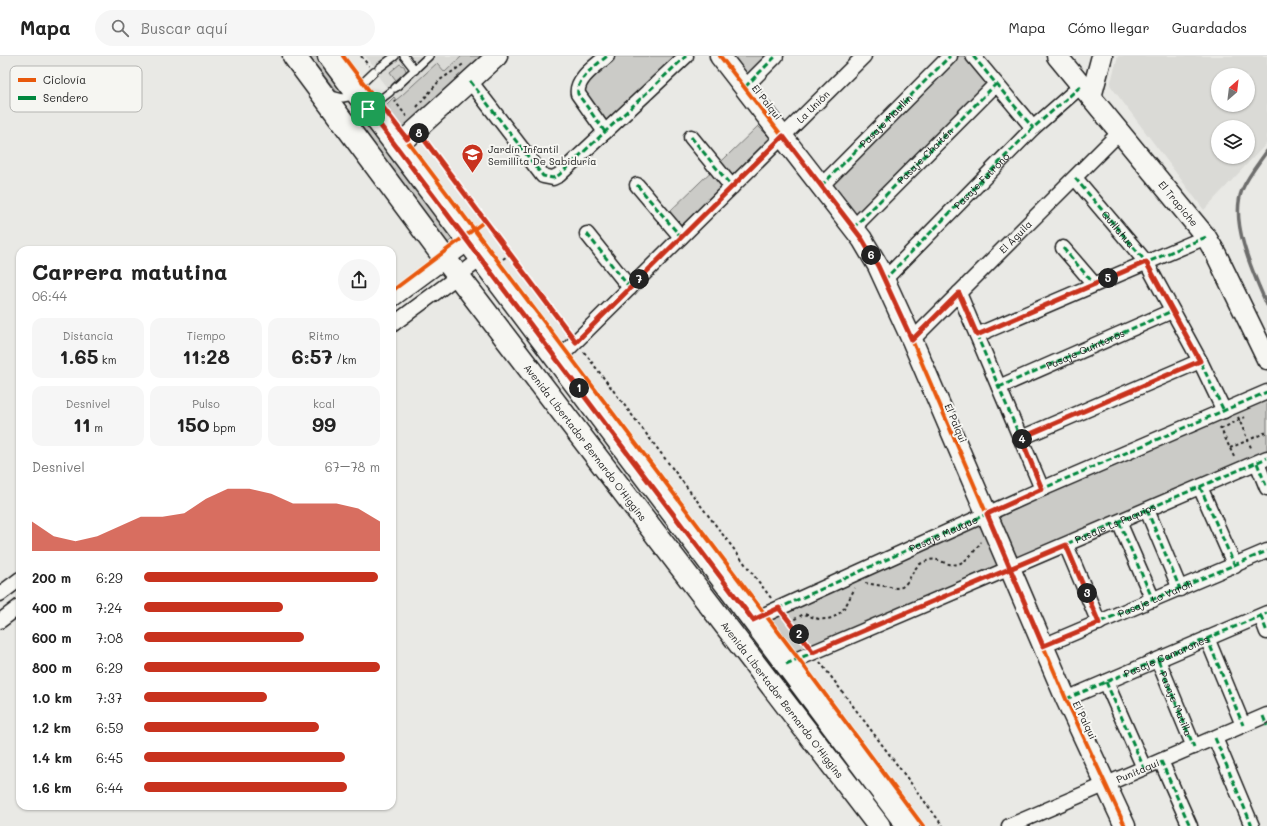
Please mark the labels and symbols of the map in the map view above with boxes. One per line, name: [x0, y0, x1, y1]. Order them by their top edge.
legend: [10, 66, 142, 112]
north arrow: [1211, 68, 1255, 112]
text: Ciclovía: [43, 72, 86, 87]
street label: El Palqui: [749, 81, 785, 123]
street label: La Unión: [793, 87, 832, 126]
text: Sendero: [43, 90, 88, 105]
street label: Pasaje Maullín: [856, 91, 915, 150]
pin: [351, 92, 385, 126]
pin: 8: [409, 123, 429, 143]
street label: Pasaje Chaitén: [894, 124, 956, 187]
school or university icon: Jardín Infantil Semillita De Sabiduría: [460, 142, 486, 175]
place label: Jardín Infantil Semillita De Sabiduría: [488, 142, 597, 168]
street label: Pasaje Futrono: [950, 149, 1012, 212]
street label: El Trapiche: [1155, 178, 1201, 229]
street label: Quillahua: [1098, 207, 1138, 251]
street label: El Águila: [996, 217, 1035, 256]
pin: 6: [861, 245, 881, 265]
pin: 5: [1098, 268, 1118, 288]
pin: 7: [629, 269, 649, 289]
street label: Pasaje Quinteros: [1044, 326, 1127, 373]
street label: Avenida Libertador Bernardo O'Higgins: [521, 361, 650, 524]
pin: 1: [569, 378, 589, 398]
street label: El Palqui: [942, 401, 970, 445]
pin: 4: [1012, 429, 1032, 449]
street label: Pasaje Ls Puquios: [1072, 499, 1158, 547]
street label: Pasaje Mauque: [907, 512, 980, 555]
street label: Pasaje Lo Varoli: [1116, 576, 1195, 620]
pin: 3: [1077, 583, 1097, 603]
street label: Avenida Libertador Bernardo O'Higgins: [718, 618, 847, 781]
pin: 2: [789, 624, 809, 644]
street label: Pasaje Camarones: [1121, 632, 1211, 681]
street label: Pasaje Matilla: [1156, 669, 1196, 738]
street label: El Palqui: [1070, 698, 1100, 742]
street label: Punitaqui: [1114, 755, 1161, 786]

